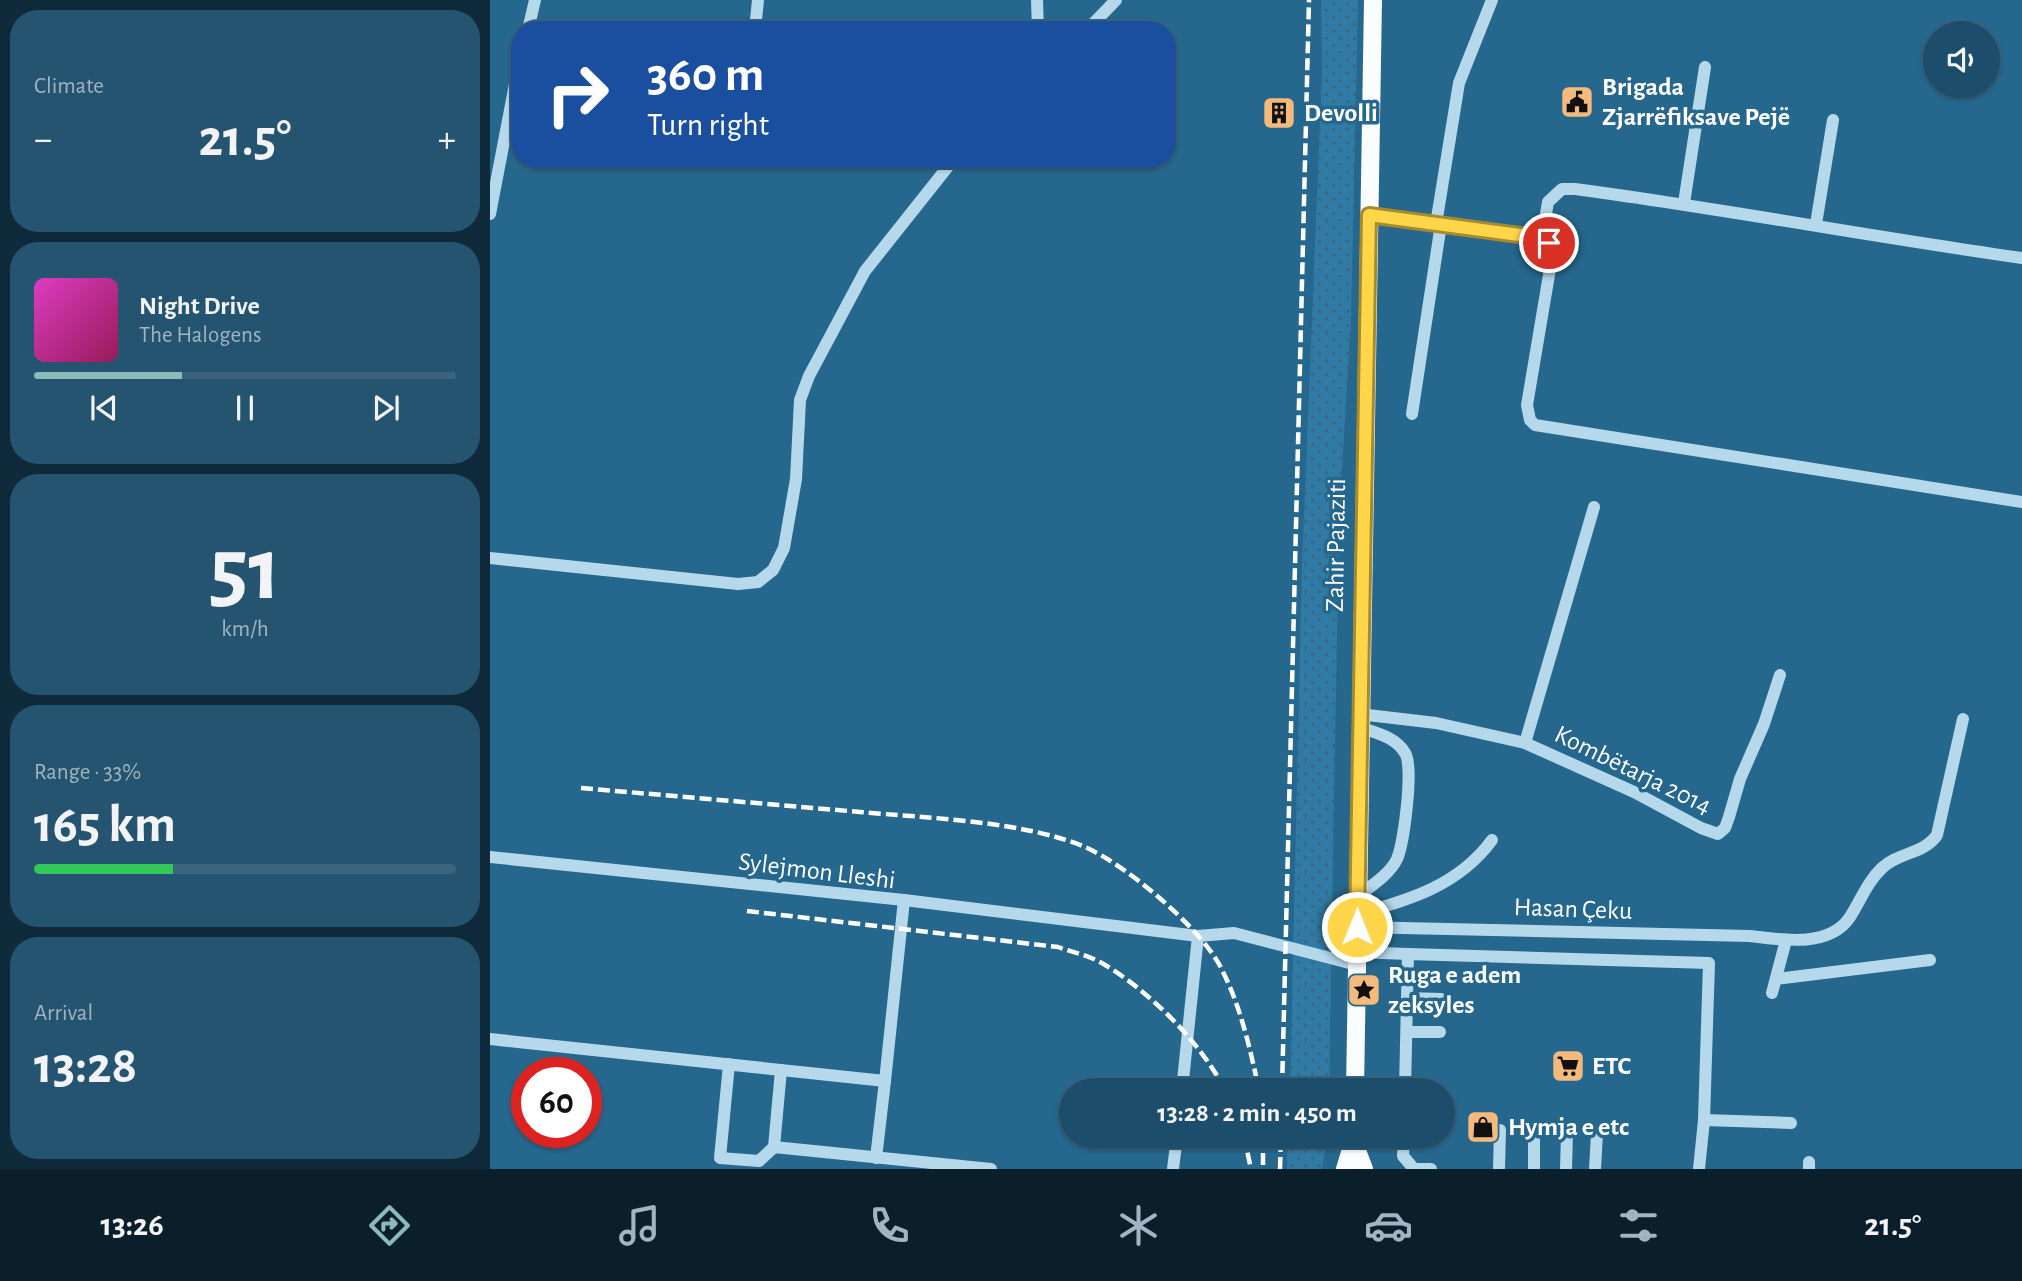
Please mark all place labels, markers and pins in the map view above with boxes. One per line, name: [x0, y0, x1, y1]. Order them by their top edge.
place label: Brigada Zjarrëfiksave Pejë: [1602, 74, 1790, 130]
public building icon: Brigada Zjarrëfiksave Pejë: [1558, 83, 1596, 121]
building icon: Devolli: [1260, 94, 1298, 132]
place label: Devolli: [1304, 100, 1378, 126]
pin: [1519, 213, 1579, 273]
place label: Ruga e adem zeksyles: [1388, 962, 1521, 1018]
place icon: Ruga e adem zeksyles: [1345, 971, 1383, 1009]
supermarket icon: ETC: [1549, 1047, 1587, 1085]
place label: ETC: [1592, 1053, 1632, 1079]
shop icon: Hymja e etc: [1464, 1108, 1502, 1146]
place label: Hymja e etc: [1508, 1114, 1629, 1140]

